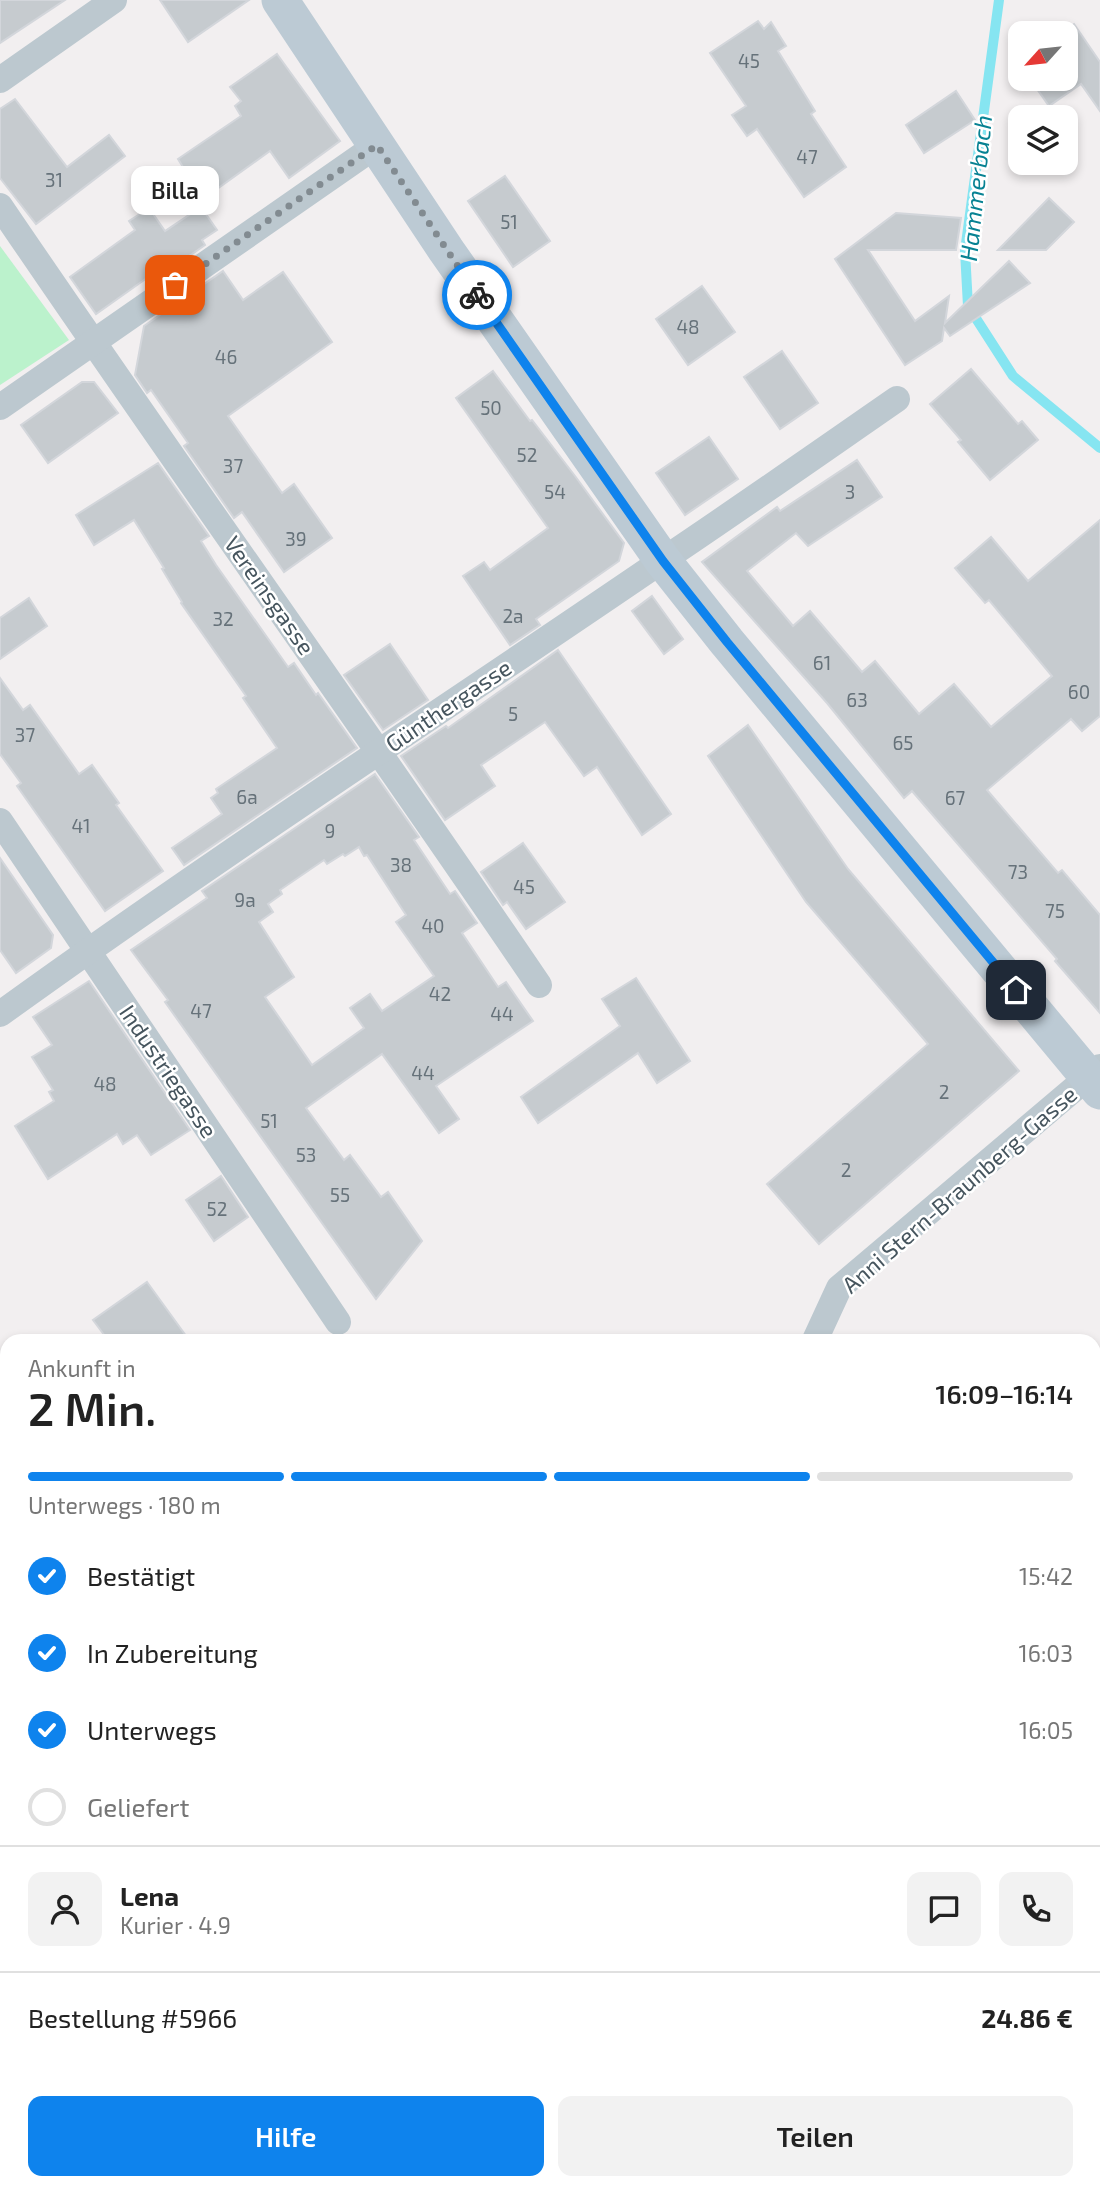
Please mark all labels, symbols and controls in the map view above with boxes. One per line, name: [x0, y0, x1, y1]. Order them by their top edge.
north arrow: [1008, 21, 1078, 91]
map controls: [1008, 21, 1078, 175]
house number: 45: [738, 49, 760, 72]
button: layers: [1008, 105, 1078, 175]
water label: Hammerbach: [953, 113, 997, 263]
house number: 47: [796, 145, 818, 168]
callout: Billa: [131, 166, 219, 215]
house number: 31: [45, 168, 63, 191]
text: Billa: [151, 176, 199, 204]
house number: 51: [500, 210, 518, 233]
pin: [145, 255, 205, 315]
courier: [442, 260, 512, 330]
icon: bag: [156, 266, 194, 304]
icon: bike: [458, 276, 496, 314]
house number: 48: [676, 315, 700, 338]
house number: 46: [215, 345, 237, 368]
house number: 50: [480, 396, 502, 419]
house number: 52: [517, 443, 537, 466]
house number: 37: [223, 454, 243, 477]
house number: 54: [544, 480, 566, 503]
house number: 3: [845, 480, 855, 503]
house number: 39: [285, 527, 307, 550]
street label: Vereinsgasse: [219, 530, 321, 660]
house number: 2a: [502, 604, 524, 627]
house number: 32: [212, 607, 234, 630]
house number: 61: [813, 651, 831, 674]
street label: Günthergasse: [380, 653, 516, 757]
house number: 60: [1068, 680, 1090, 703]
house number: 63: [846, 688, 868, 711]
house number: 5: [508, 702, 518, 725]
house number: 37: [15, 723, 35, 746]
house number: 65: [892, 731, 914, 754]
house number: 6a: [236, 785, 258, 808]
house number: 67: [945, 786, 966, 809]
house number: 41: [71, 814, 91, 837]
house number: 9: [325, 819, 335, 842]
house number: 38: [390, 853, 412, 876]
house number: 73: [1008, 860, 1028, 883]
house number: 45: [513, 875, 535, 898]
house number: 9a: [234, 888, 256, 911]
house number: 75: [1045, 899, 1065, 922]
house number: 40: [421, 914, 445, 937]
pin: [986, 960, 1046, 1020]
icon: home: [997, 971, 1035, 1009]
house number: 42: [429, 982, 451, 1005]
street label: Industriegasse: [114, 999, 224, 1143]
house number: 47: [190, 999, 212, 1022]
house number: 44: [490, 1002, 514, 1025]
house number: 44: [411, 1061, 435, 1084]
house number: 48: [93, 1072, 117, 1095]
street label: Anni Stern-Braunberg-Gasse: [836, 1079, 1082, 1299]
house number: 2: [939, 1080, 949, 1103]
house number: 51: [260, 1109, 278, 1132]
house number: 53: [296, 1143, 316, 1166]
house number: 2: [841, 1158, 851, 1181]
house number: 55: [330, 1183, 350, 1206]
house number: 52: [207, 1197, 227, 1220]
text: Ankunft in: [28, 1354, 136, 1382]
text: 16:09–16:14: [936, 1378, 1073, 1409]
text: 2 Min.: [28, 1380, 156, 1435]
text: Unterwegs · 180 m: [28, 1491, 221, 1519]
icon: check: [28, 1557, 66, 1595]
text: Bestätigt: [87, 1560, 195, 1591]
text: 15:42: [1019, 1562, 1073, 1590]
icon: check: [28, 1634, 66, 1672]
text: In Zubereitung: [87, 1637, 258, 1668]
text: 16:03: [1019, 1639, 1073, 1667]
icon: check: [28, 1711, 66, 1749]
text: Unterwegs: [87, 1714, 217, 1745]
text: 16:05: [1019, 1716, 1073, 1744]
text: Geliefert: [87, 1791, 189, 1822]
button: person: [28, 1872, 102, 1946]
button: chat: [907, 1872, 981, 1946]
button: phone: [999, 1872, 1073, 1946]
text: Lena: [120, 1880, 179, 1911]
text: Kurier · 4.9: [120, 1911, 231, 1939]
text: Bestellung #5966: [28, 2002, 237, 2033]
text: 24.86 €: [981, 2002, 1073, 2033]
button: Hilfe: [28, 2096, 544, 2176]
button: Teilen: [558, 2096, 1073, 2176]

